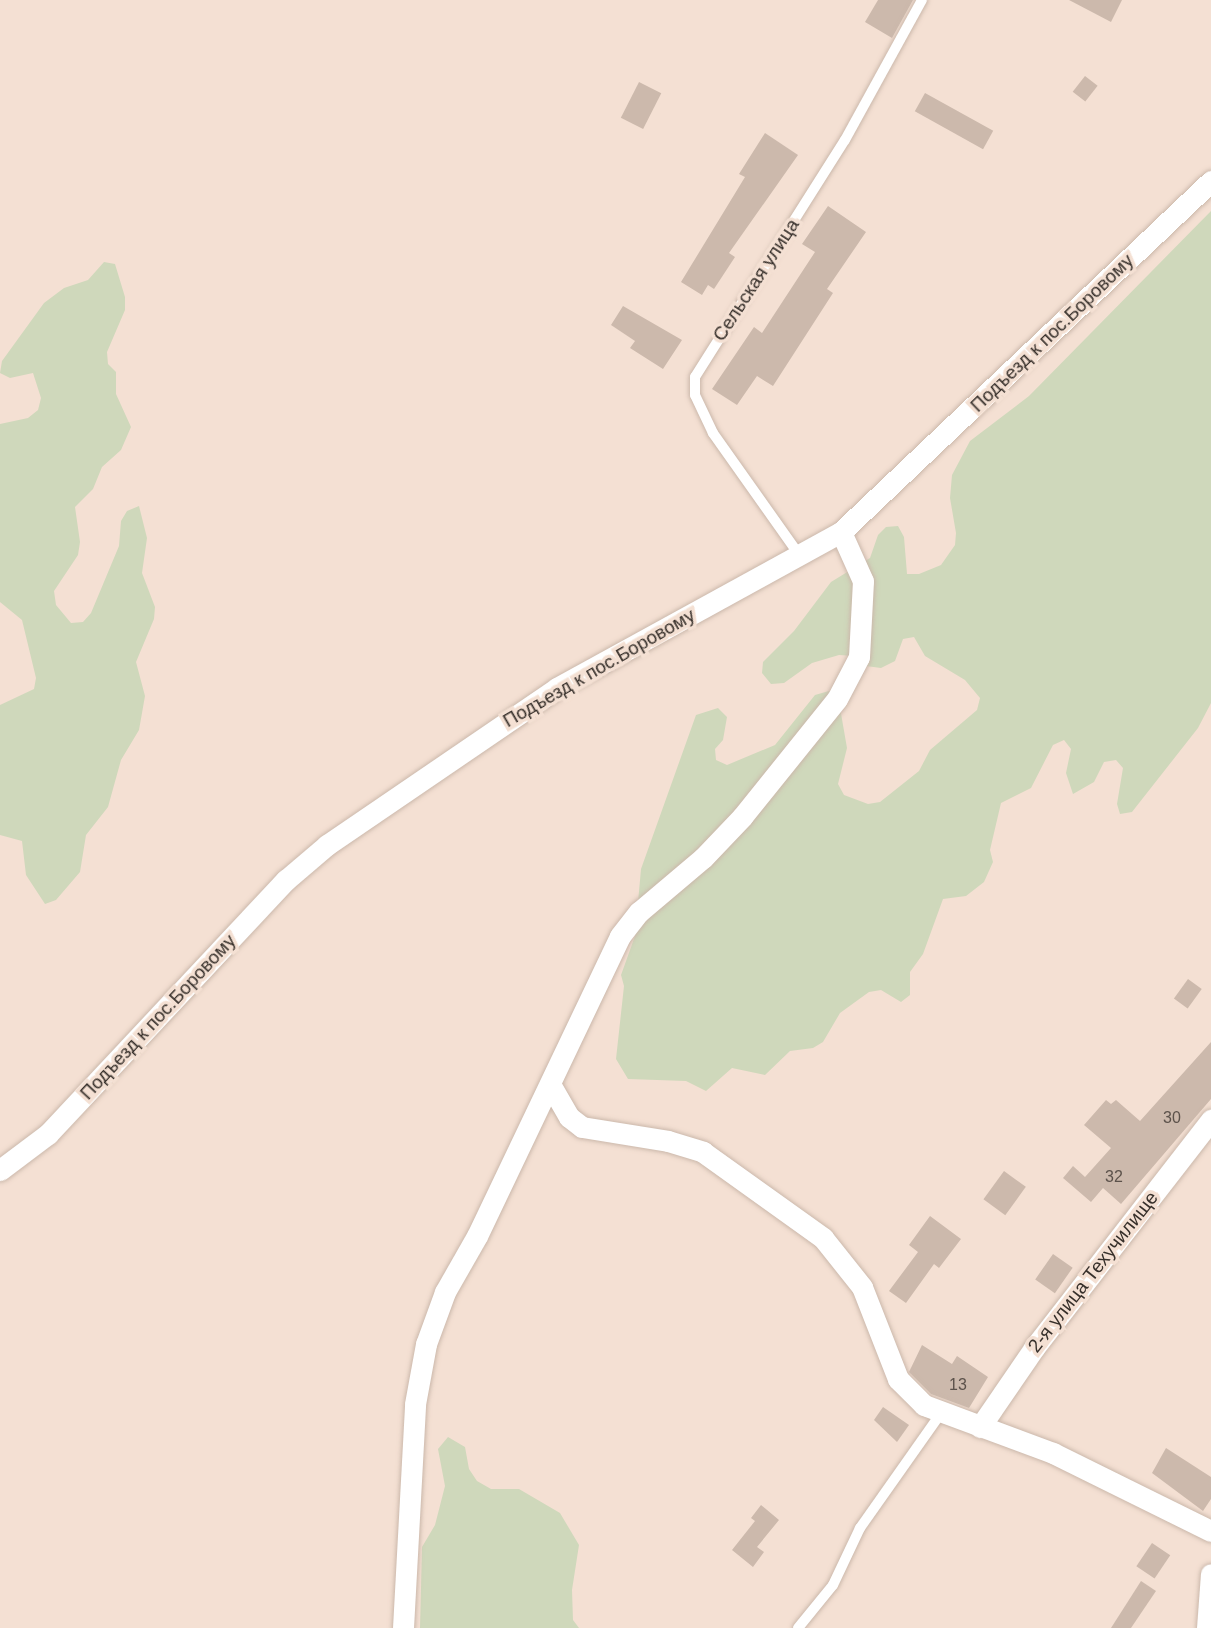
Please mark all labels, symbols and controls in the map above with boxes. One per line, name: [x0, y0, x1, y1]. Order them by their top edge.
street label: Сельская улица: [708, 215, 804, 345]
street label: Подъезд к пос.Боровому: [966, 249, 1138, 417]
street label: Подъезд к пос.Боровому: [499, 604, 699, 732]
street label: Подъезд к пос.Боровому: [75, 930, 241, 1104]
house number: 30: [1163, 1108, 1181, 1128]
house number: 32: [1105, 1167, 1123, 1187]
street label: 2-я улица Техучилище: [1023, 1187, 1163, 1357]
house number: 13: [949, 1375, 967, 1395]

